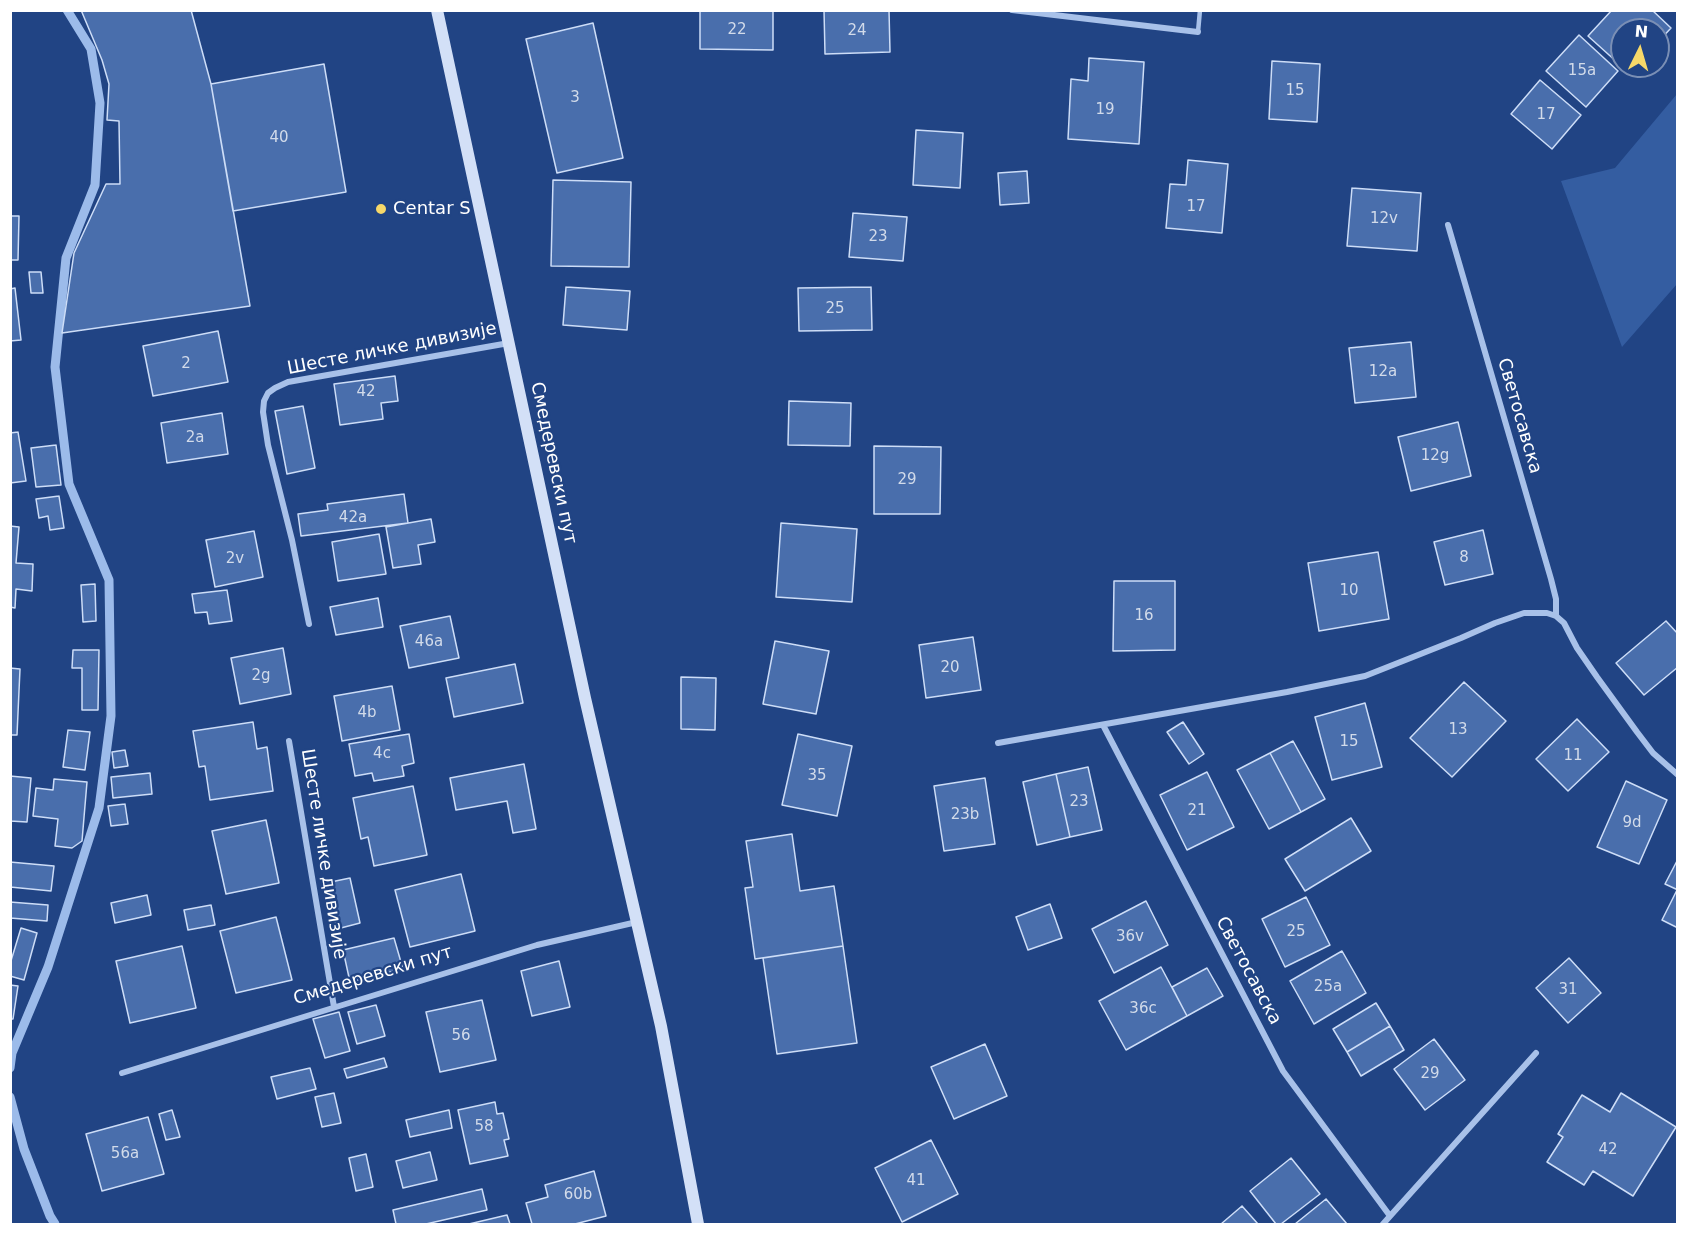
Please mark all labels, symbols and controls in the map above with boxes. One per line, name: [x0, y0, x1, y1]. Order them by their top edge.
north arrow: [1610, 18, 1670, 78]
house number: 22: [727, 21, 747, 39]
house number: 24: [847, 22, 867, 40]
text: N: [1634, 22, 1649, 42]
house number: 15a: [1568, 62, 1596, 80]
house number: 15: [1285, 82, 1305, 100]
house number: 3: [570, 89, 580, 107]
house number: 19: [1095, 101, 1115, 119]
house number: 17: [1536, 106, 1556, 124]
house number: 40: [269, 129, 289, 147]
place label: Centar S: [393, 198, 471, 220]
house number: 17: [1186, 198, 1206, 216]
marker: Centar S: [374, 202, 388, 216]
house number: 12v: [1370, 210, 1398, 228]
house number: 23: [868, 228, 888, 246]
house number: 25: [825, 300, 845, 318]
street label: Шесте личке дивизије: [285, 318, 499, 380]
house number: 2: [181, 355, 191, 373]
street label: Светосавска: [1492, 356, 1546, 476]
house number: 12a: [1369, 363, 1397, 381]
street label: Смедеревски пут: [525, 380, 581, 546]
house number: 42: [356, 383, 376, 401]
house number: 2a: [186, 429, 204, 447]
house number: 12g: [1421, 447, 1449, 465]
house number: 29: [897, 471, 917, 489]
house number: 42a: [339, 509, 367, 527]
house number: 8: [1459, 549, 1469, 567]
house number: 2v: [226, 550, 244, 568]
house number: 10: [1339, 582, 1359, 600]
house number: 16: [1134, 607, 1154, 625]
house number: 46a: [415, 633, 443, 651]
house number: 20: [940, 659, 960, 677]
house number: 2g: [251, 667, 271, 685]
house number: 4b: [357, 704, 377, 722]
house number: 13: [1448, 721, 1468, 739]
house number: 15: [1339, 733, 1359, 751]
house number: 4c: [373, 745, 391, 763]
street label: Шесте личке дивизије: [296, 747, 350, 961]
house number: 11: [1563, 747, 1583, 765]
house number: 35: [807, 767, 827, 785]
house number: 23: [1069, 793, 1089, 811]
house number: 21: [1187, 802, 1207, 820]
house number: 23b: [951, 806, 979, 824]
house number: 9d: [1622, 814, 1642, 832]
street label: Светосавска: [1211, 913, 1285, 1029]
house number: 25: [1286, 923, 1306, 941]
house number: 36v: [1116, 928, 1144, 946]
street label: Смедеревски пут: [291, 942, 455, 1010]
house number: 25a: [1314, 978, 1342, 996]
house number: 31: [1558, 981, 1578, 999]
house number: 36c: [1129, 1000, 1157, 1018]
house number: 56: [451, 1027, 471, 1045]
house number: 29: [1420, 1065, 1440, 1083]
house number: 58: [474, 1118, 494, 1136]
house number: 42: [1598, 1141, 1618, 1159]
house number: 56a: [111, 1145, 139, 1163]
house number: 41: [906, 1172, 926, 1190]
house number: 60b: [564, 1186, 592, 1204]

